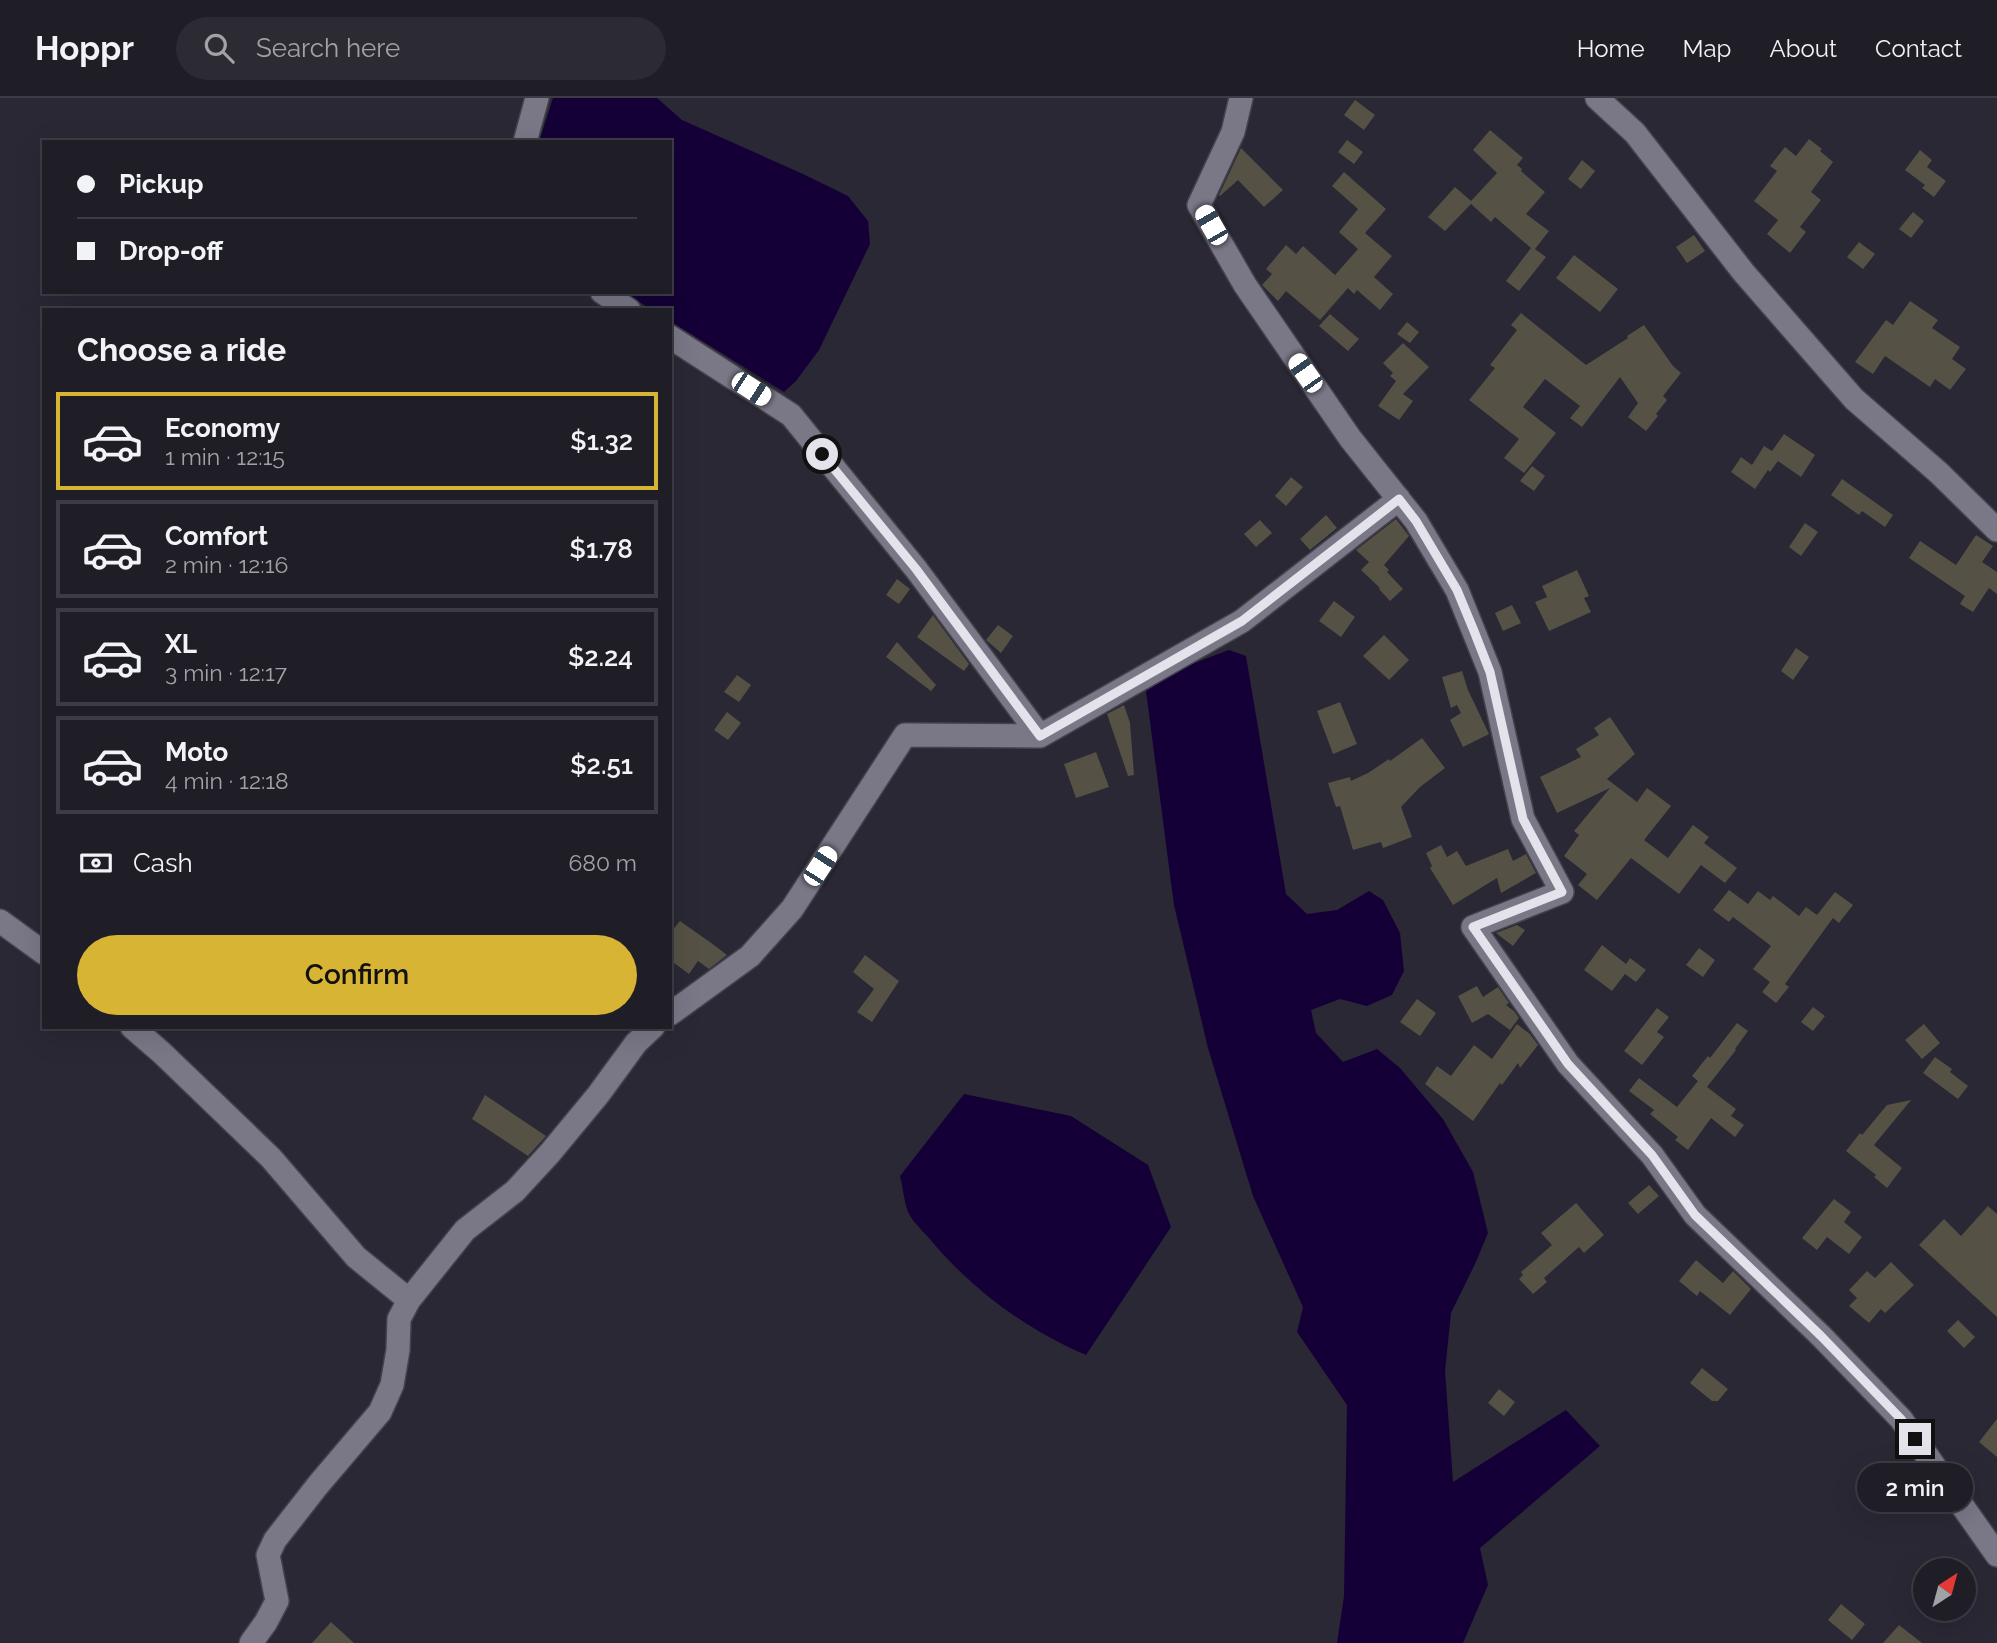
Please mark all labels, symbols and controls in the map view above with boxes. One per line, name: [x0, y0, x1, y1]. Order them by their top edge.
search box: [176, 17, 666, 80]
text: Hoppr: [35, 29, 134, 68]
icon: search: [200, 29, 238, 67]
text: Search here: [256, 33, 400, 63]
text: Home: [1577, 34, 1645, 63]
text: Map: [1683, 34, 1731, 63]
text: About: [1769, 34, 1837, 63]
text: Contact: [1875, 34, 1962, 63]
text: Pickup: [119, 169, 204, 199]
car: [1192, 202, 1231, 248]
text: Drop-off: [119, 236, 223, 266]
text: Choose a ride: [77, 331, 286, 368]
car: [1285, 350, 1326, 396]
car: [728, 369, 775, 409]
icon: car: [81, 410, 144, 473]
text: Economy: [165, 413, 280, 443]
text: $1.32: [570, 426, 633, 456]
route start: [806, 438, 838, 470]
text: 1 min · 12:15: [165, 443, 285, 470]
icon: car: [81, 518, 144, 581]
text: Comfort: [165, 521, 268, 551]
text: $1.78: [570, 534, 633, 564]
text: 2 min · 12:16: [165, 551, 288, 578]
icon: car: [81, 626, 144, 689]
text: XL: [165, 629, 197, 659]
text: $2.24: [568, 642, 633, 672]
text: 3 min · 12:17: [165, 659, 287, 686]
icon: car: [81, 734, 144, 797]
text: Moto: [165, 737, 228, 767]
text: $2.51: [570, 750, 633, 780]
text: 4 min · 12:18: [165, 767, 289, 794]
car: [800, 843, 841, 889]
icon: cash: [77, 844, 115, 882]
text: Cash: [133, 848, 193, 878]
text: 680 m: [568, 849, 637, 876]
button: Confirm: [77, 935, 637, 1015]
route end: [1899, 1423, 1931, 1455]
callout: 2 min: [1857, 1464, 1973, 1512]
text: 2 min: [1886, 1474, 1944, 1501]
north arrow: [1913, 1558, 1976, 1620]
map controls: [1913, 1558, 1976, 1621]

